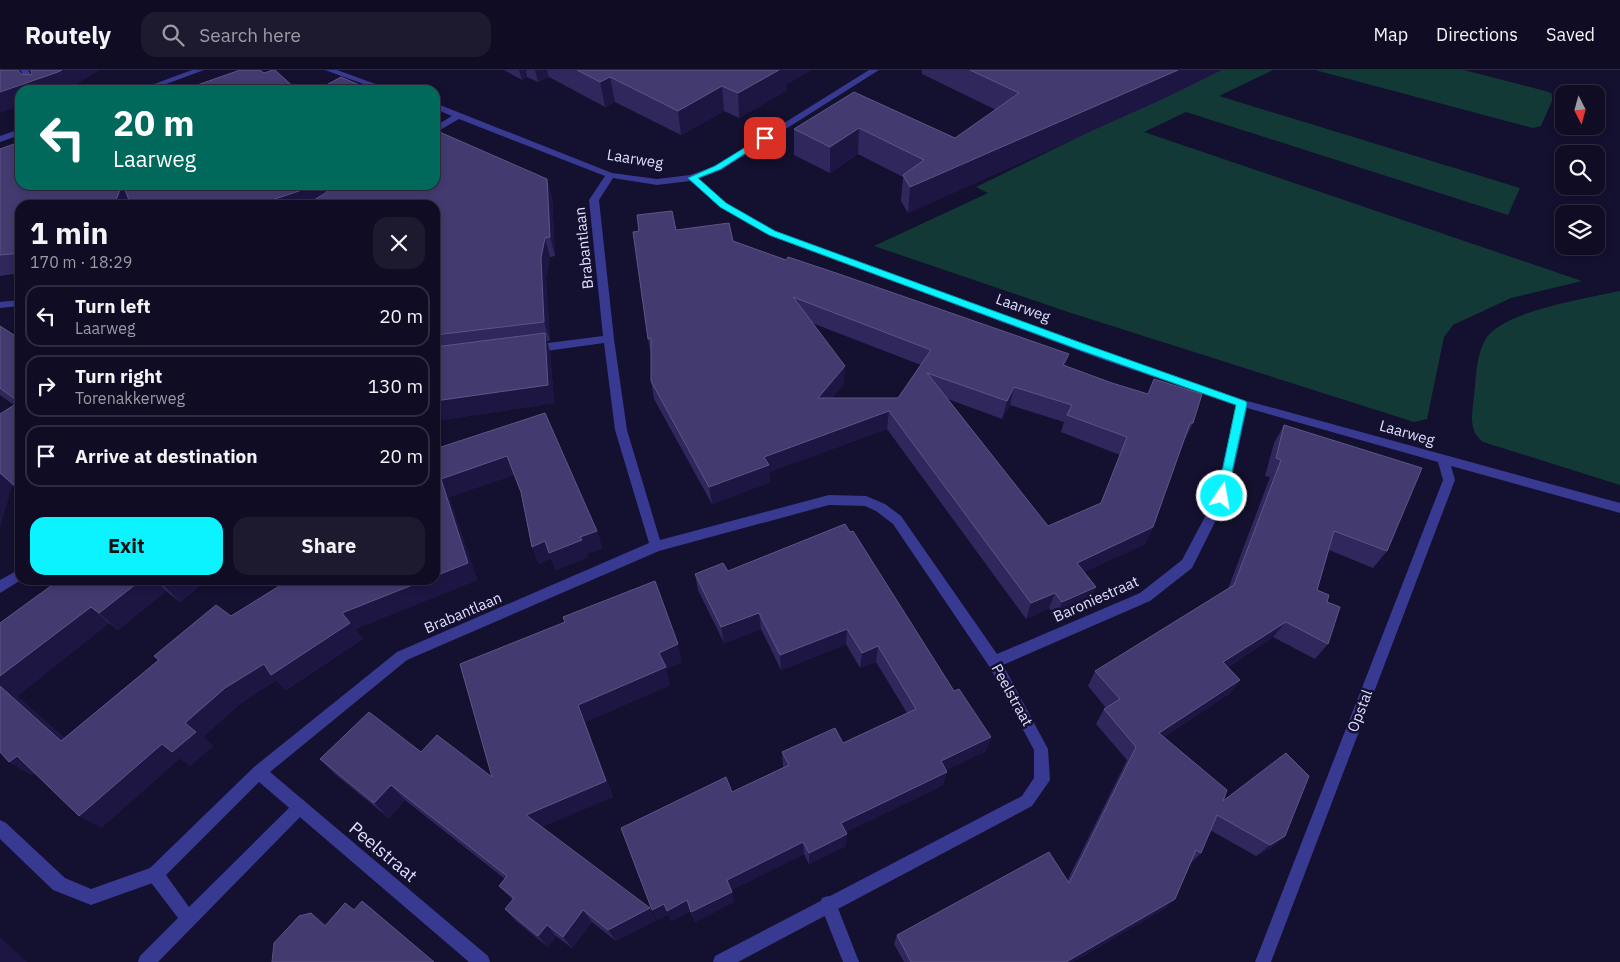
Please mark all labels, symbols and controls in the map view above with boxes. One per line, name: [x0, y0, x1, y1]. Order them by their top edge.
search box: [141, 12, 491, 57]
text: Routely: [25, 19, 111, 51]
icon: search: [159, 21, 187, 49]
text: Search here: [199, 23, 301, 47]
text: Map: [1373, 23, 1408, 46]
text: Directions: [1436, 23, 1518, 46]
text: Saved: [1546, 23, 1595, 46]
north arrow: [1555, 85, 1605, 135]
map controls: [1555, 85, 1605, 255]
text: 20 m: [113, 100, 195, 146]
icon: left: [30, 105, 95, 170]
pin: [744, 117, 786, 159]
icon: arrive: [751, 124, 779, 152]
text: Laarweg: [113, 144, 196, 173]
street label: Laarweg: [606, 145, 665, 172]
button: search: [1555, 145, 1605, 195]
button: layers: [1555, 205, 1605, 255]
street label: Brabantlaan: [570, 206, 597, 290]
text: 1 min: [30, 213, 108, 252]
button: close: [373, 217, 425, 269]
text: 170 m · 18:29: [30, 252, 132, 272]
street label: Laarweg: [993, 289, 1053, 326]
text: Turn left: [75, 294, 151, 318]
icon: left: [32, 302, 60, 330]
text: 20 m: [379, 304, 423, 328]
text: Laarweg: [75, 318, 135, 338]
text: Turn right: [75, 364, 162, 388]
icon: right: [32, 372, 60, 400]
text: 130 m: [368, 374, 423, 398]
text: Torenakkerweg: [75, 388, 185, 408]
street label: Laarweg: [1377, 416, 1437, 449]
icon: arrive: [32, 442, 60, 470]
text: Arrive at destination: [75, 444, 258, 468]
text: 20 m: [379, 444, 423, 468]
position arrow: [1195, 469, 1247, 521]
button: Exit: [30, 517, 223, 575]
button: Share: [233, 517, 425, 575]
street label: Baroniestraat: [1050, 571, 1141, 626]
street label: Brabantlaan: [421, 588, 504, 637]
street label: Peelstraat: [988, 660, 1037, 729]
street label: Opstal: [1343, 687, 1376, 735]
street label: Peelstraat: [344, 816, 422, 887]

